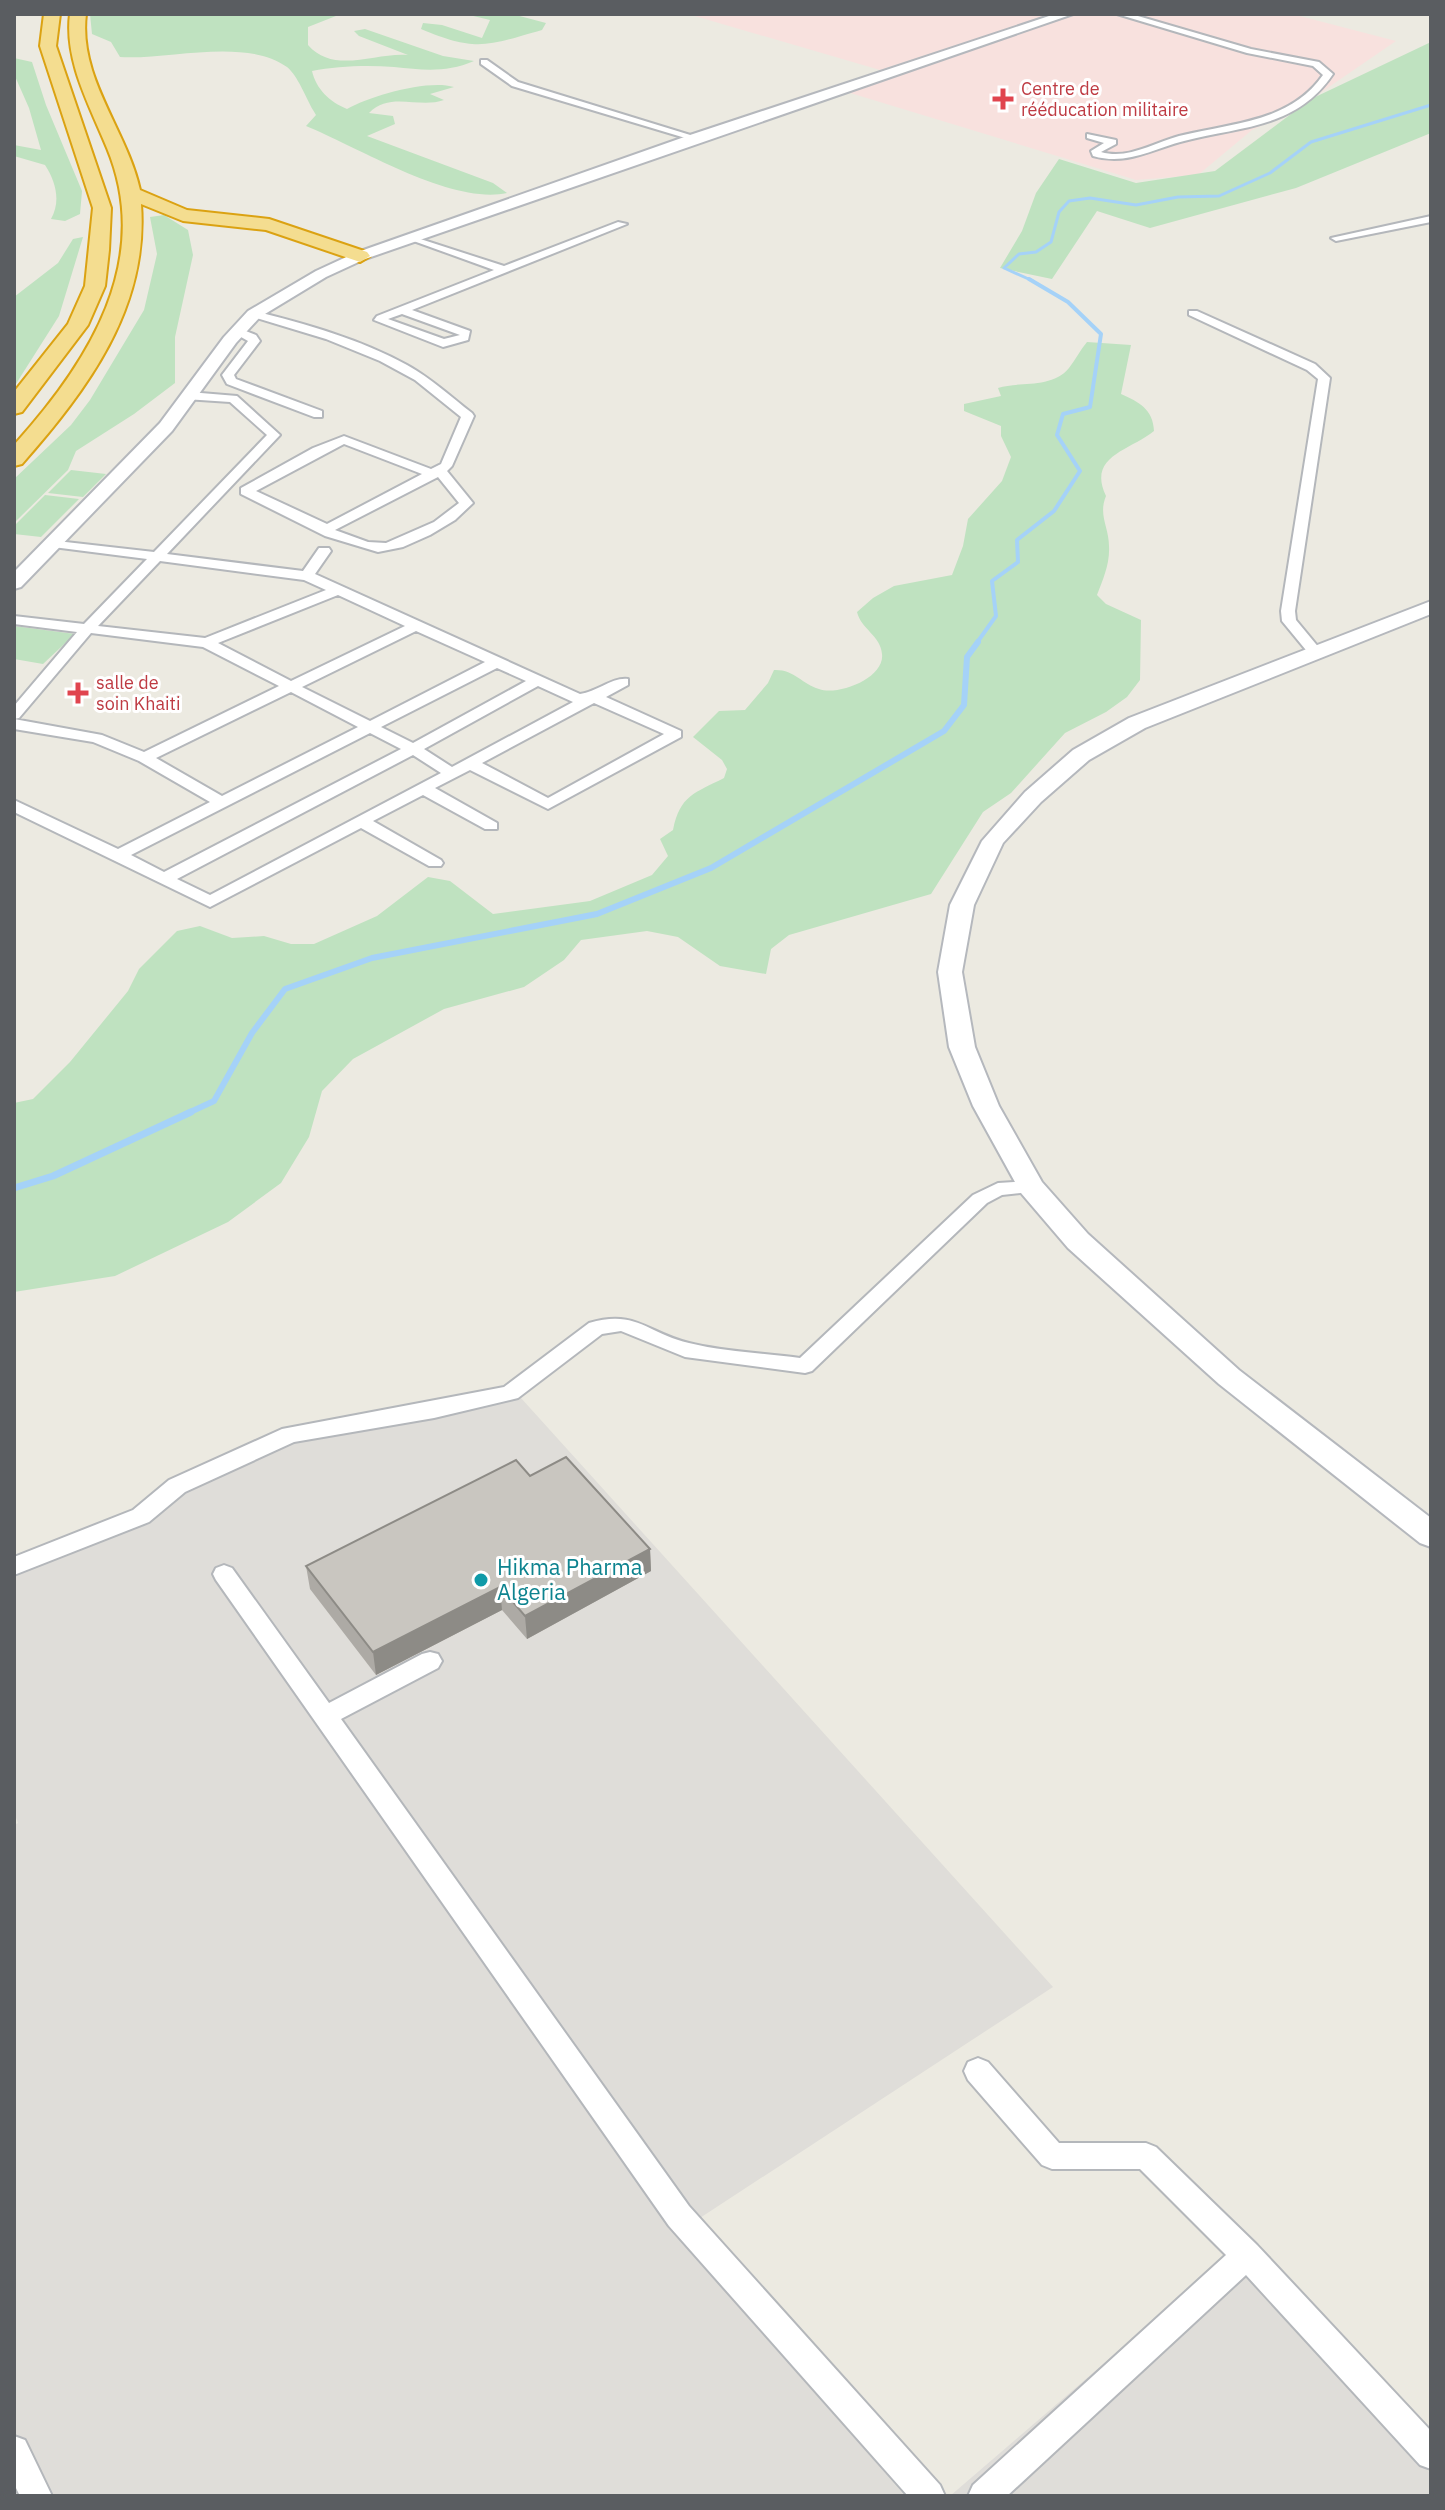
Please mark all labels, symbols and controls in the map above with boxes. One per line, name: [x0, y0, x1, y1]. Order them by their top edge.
place label: Centre de rééducation militaire: [1021, 77, 1189, 121]
marker: Centre de rééducation militaire: [992, 88, 1014, 110]
place label: salle de soin Khaiti: [96, 671, 180, 715]
marker: salle de soin Khaiti: [67, 682, 89, 704]
place label: Hikma Pharma Algeria: [497, 1552, 643, 1606]
marker: Hikma Pharma Algeria: [472, 1571, 490, 1589]

